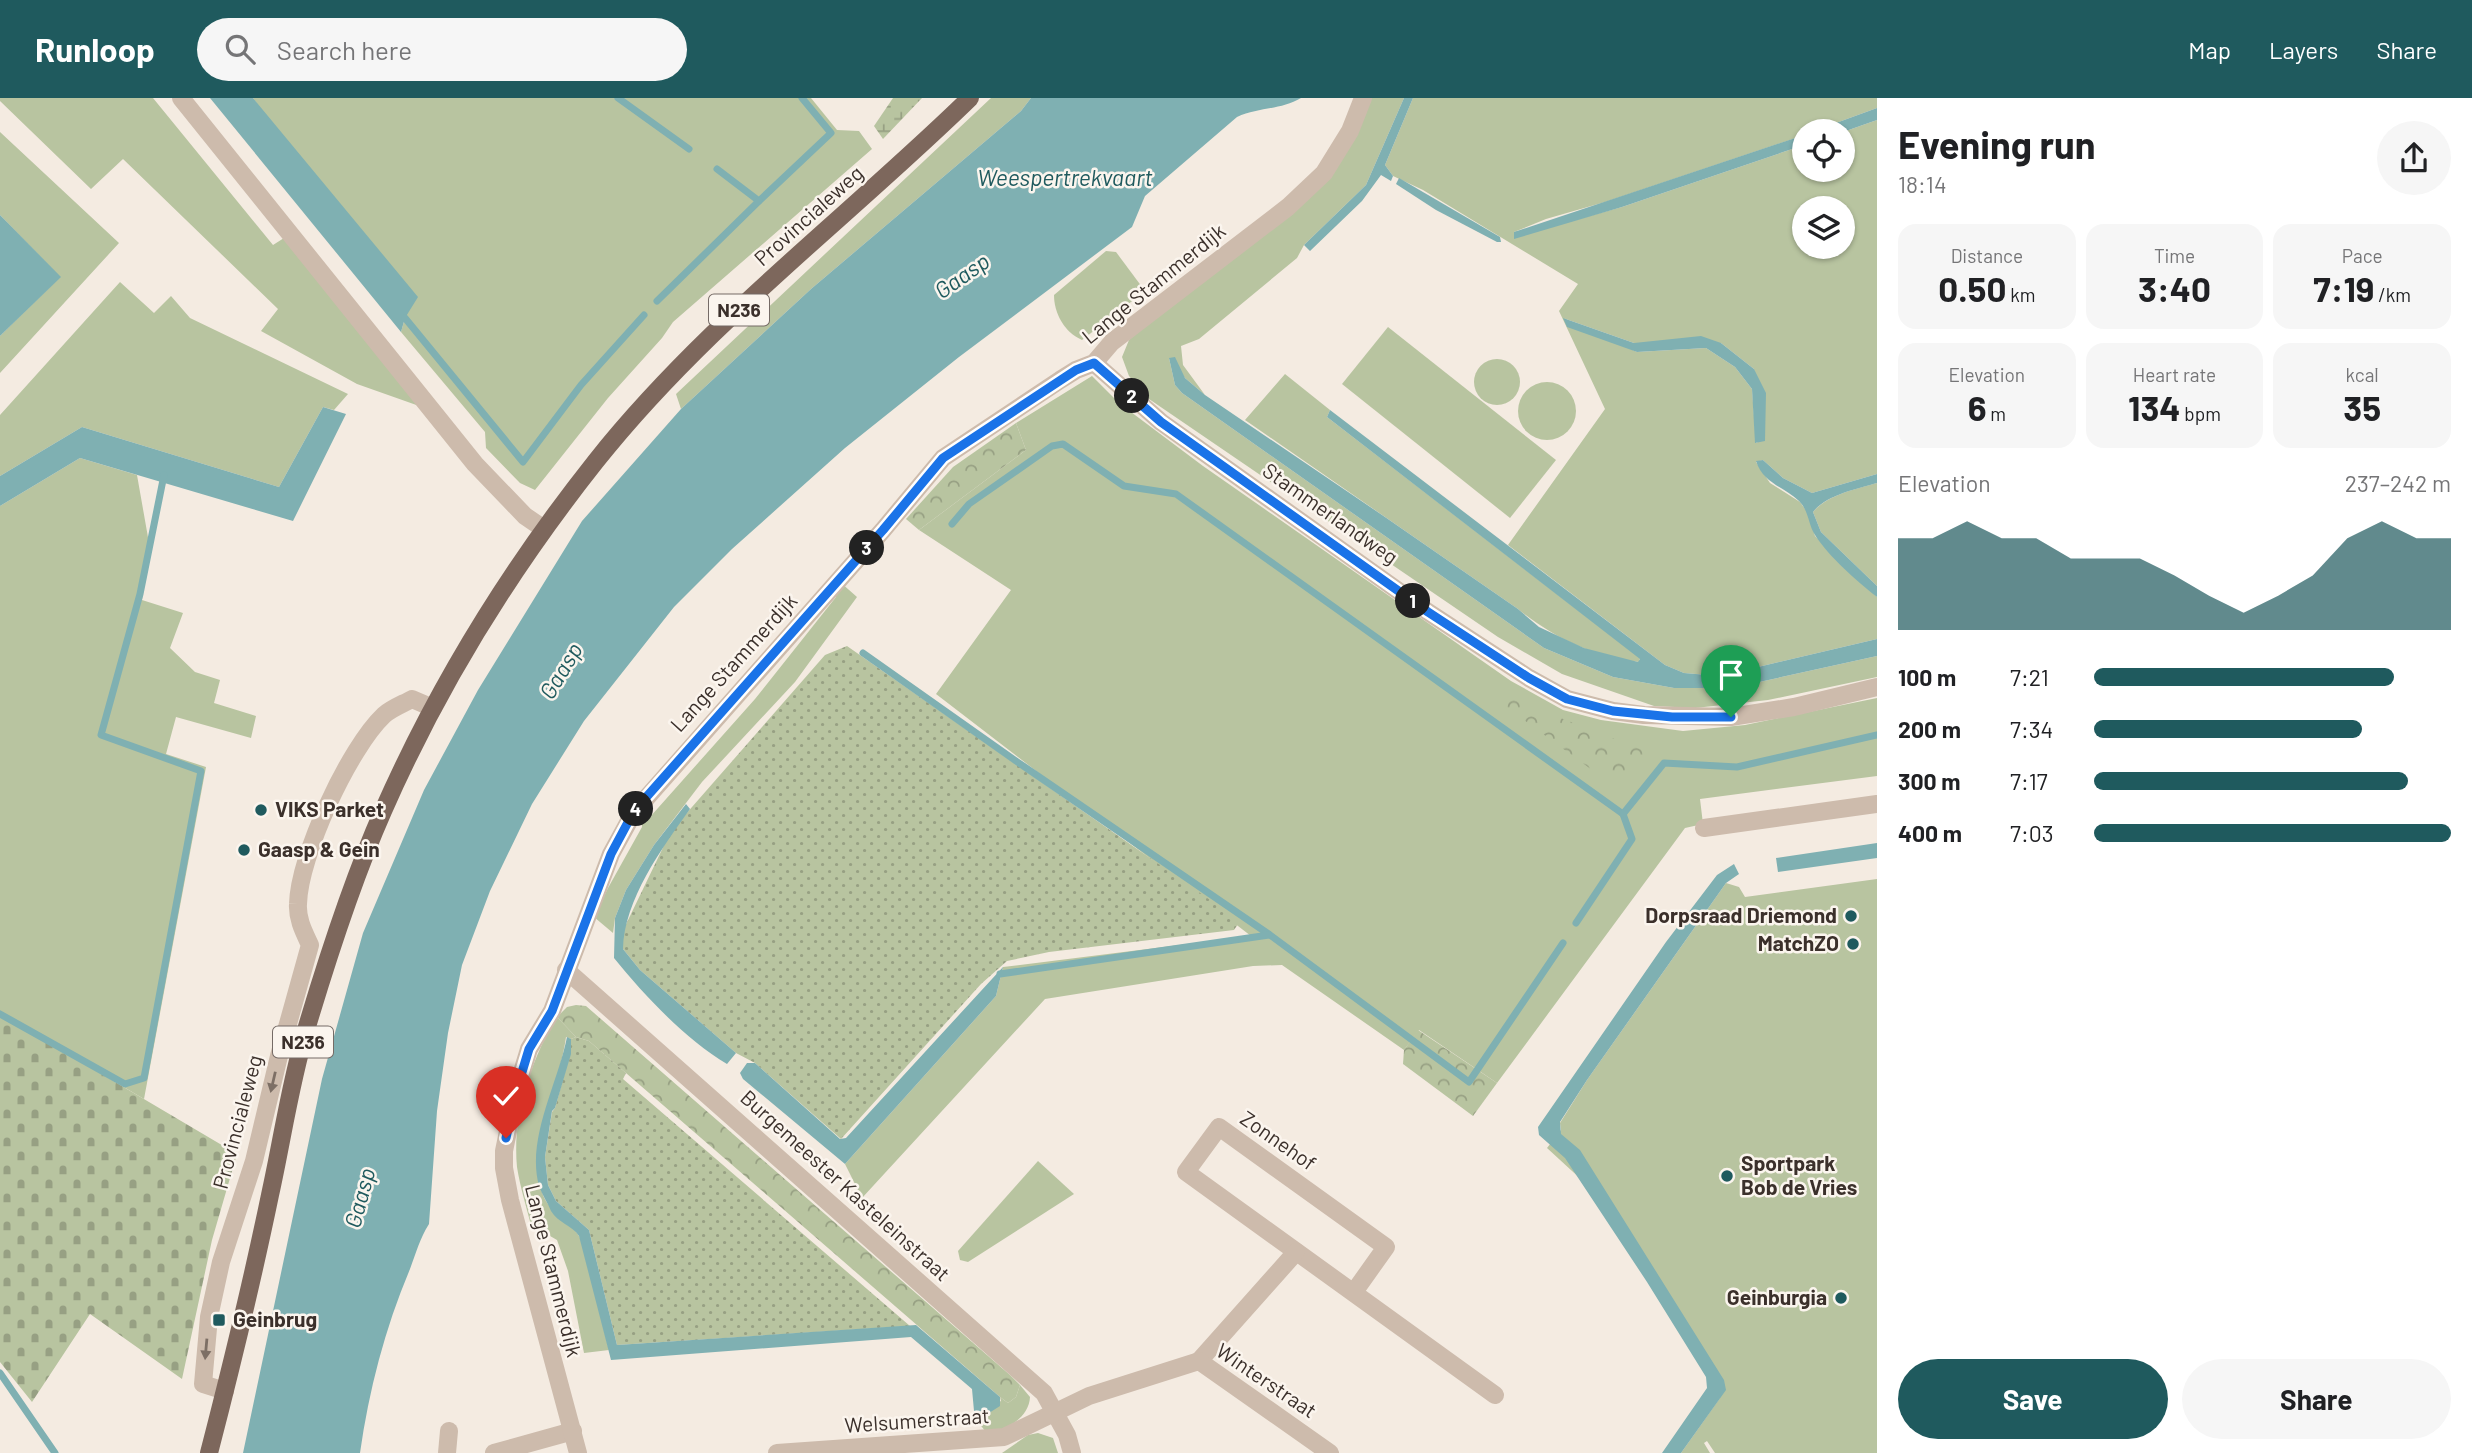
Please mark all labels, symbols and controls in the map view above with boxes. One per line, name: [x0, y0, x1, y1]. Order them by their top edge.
search box: [197, 18, 687, 81]
text: Runloop: [35, 29, 155, 69]
icon: search: [221, 30, 259, 68]
text: Search here: [277, 34, 412, 65]
text: Map: [2188, 35, 2231, 64]
text: Layers: [2269, 35, 2338, 64]
text: Share: [2376, 35, 2437, 64]
map controls: [1792, 119, 1855, 259]
button: locate: [1792, 119, 1855, 182]
text: Evening run: [1898, 121, 2096, 167]
button: share: [2377, 121, 2451, 195]
street label: Provincialeweg: [749, 160, 867, 270]
water label: Weespertrekvaart: [977, 163, 1153, 191]
text: 18:14: [1898, 170, 1947, 198]
button: layers: [1792, 196, 1855, 259]
street label: Lange Stammerdijk: [1076, 217, 1230, 348]
text: Distance: [1951, 244, 2023, 267]
text: Time: [2154, 244, 2195, 267]
text: Pace: [2342, 244, 2383, 267]
water label: Gaasp: [928, 246, 994, 304]
text: 0.50: [1938, 267, 2006, 309]
text: 3:40: [2138, 267, 2211, 309]
text: 7:19: [2313, 267, 2374, 309]
text: km: [2006, 283, 2035, 306]
text: /km: [2374, 283, 2411, 306]
road number: N236: [709, 294, 769, 326]
text: Elevation: [1949, 363, 2025, 386]
text: Heart rate: [2133, 363, 2216, 386]
text: kcal: [2346, 363, 2379, 386]
pin: 2: [1114, 378, 1150, 414]
text: 2: [1126, 384, 1137, 407]
text: 6: [1968, 386, 1986, 428]
text: 134: [2128, 386, 2181, 428]
text: 35: [2343, 386, 2381, 428]
text: m: [1986, 402, 2006, 425]
text: bpm: [2181, 402, 2221, 425]
street label: Stammerlandweg: [1258, 457, 1403, 569]
text: Elevation: [1898, 469, 1991, 497]
text: 237–242 m: [2345, 469, 2451, 497]
pin: 3: [850, 531, 884, 566]
text: 3: [861, 536, 872, 559]
pin: 1: [1396, 584, 1430, 618]
street label: Lange Stammerdijk: [664, 588, 801, 736]
text: 1: [1409, 589, 1416, 612]
water label: Gaasp: [532, 637, 588, 704]
pin: [1701, 645, 1761, 717]
icon: arrive: [1712, 656, 1750, 694]
text: 100 m: [1898, 663, 1956, 691]
text: 7:21: [2010, 663, 2049, 691]
text: 200 m: [1898, 715, 1961, 743]
text: 7:34: [2010, 715, 2053, 743]
text: 300 m: [1898, 767, 1960, 795]
text: 7:17: [2010, 767, 2048, 795]
pin: 4: [618, 792, 654, 826]
place label: VIKS Parket: [275, 796, 384, 821]
text: 4: [630, 797, 641, 820]
marker: VIKS Parket: [253, 802, 269, 818]
text: 400 m: [1898, 819, 1962, 847]
text: 7:03: [2010, 819, 2054, 847]
place label: Gaasp & Gein: [258, 836, 380, 861]
marker: Gaasp & Gein: [236, 842, 252, 858]
place label: Dorpsraad Driemond: [1645, 902, 1837, 927]
marker: Dorpsraad Driemond: [1843, 908, 1859, 924]
place label: MatchZO: [1758, 930, 1839, 955]
marker: MatchZO: [1845, 936, 1861, 952]
road number: N236: [273, 1026, 333, 1058]
street label: Provincialeweg: [207, 1052, 266, 1191]
pin: [476, 1066, 536, 1138]
one-way arrow: [267, 1071, 278, 1093]
icon: check: [487, 1077, 525, 1115]
street label: Burgemeester Kasteleinstraat: [736, 1084, 956, 1286]
street label: Zonnehof: [1236, 1105, 1322, 1175]
place label: Sportpark Bob de Vries: [1741, 1150, 1857, 1199]
water label: Gaasp: [338, 1165, 380, 1231]
marker: Sportpark Bob de Vries: [1719, 1168, 1735, 1184]
street label: Lange Stammerdijk: [521, 1182, 588, 1360]
place label: Geinburgia: [1727, 1284, 1827, 1309]
marker: Geinburgia: [1833, 1290, 1849, 1306]
place label: Geinbrug: [233, 1306, 317, 1331]
marker: Geinbrug: [211, 1312, 227, 1328]
street label: Winterstraat: [1212, 1337, 1322, 1422]
one-way arrow: [200, 1338, 211, 1360]
button: Save: [1898, 1359, 2168, 1439]
button: Share: [2182, 1359, 2451, 1439]
street label: Welsumerstraat: [844, 1402, 990, 1437]

